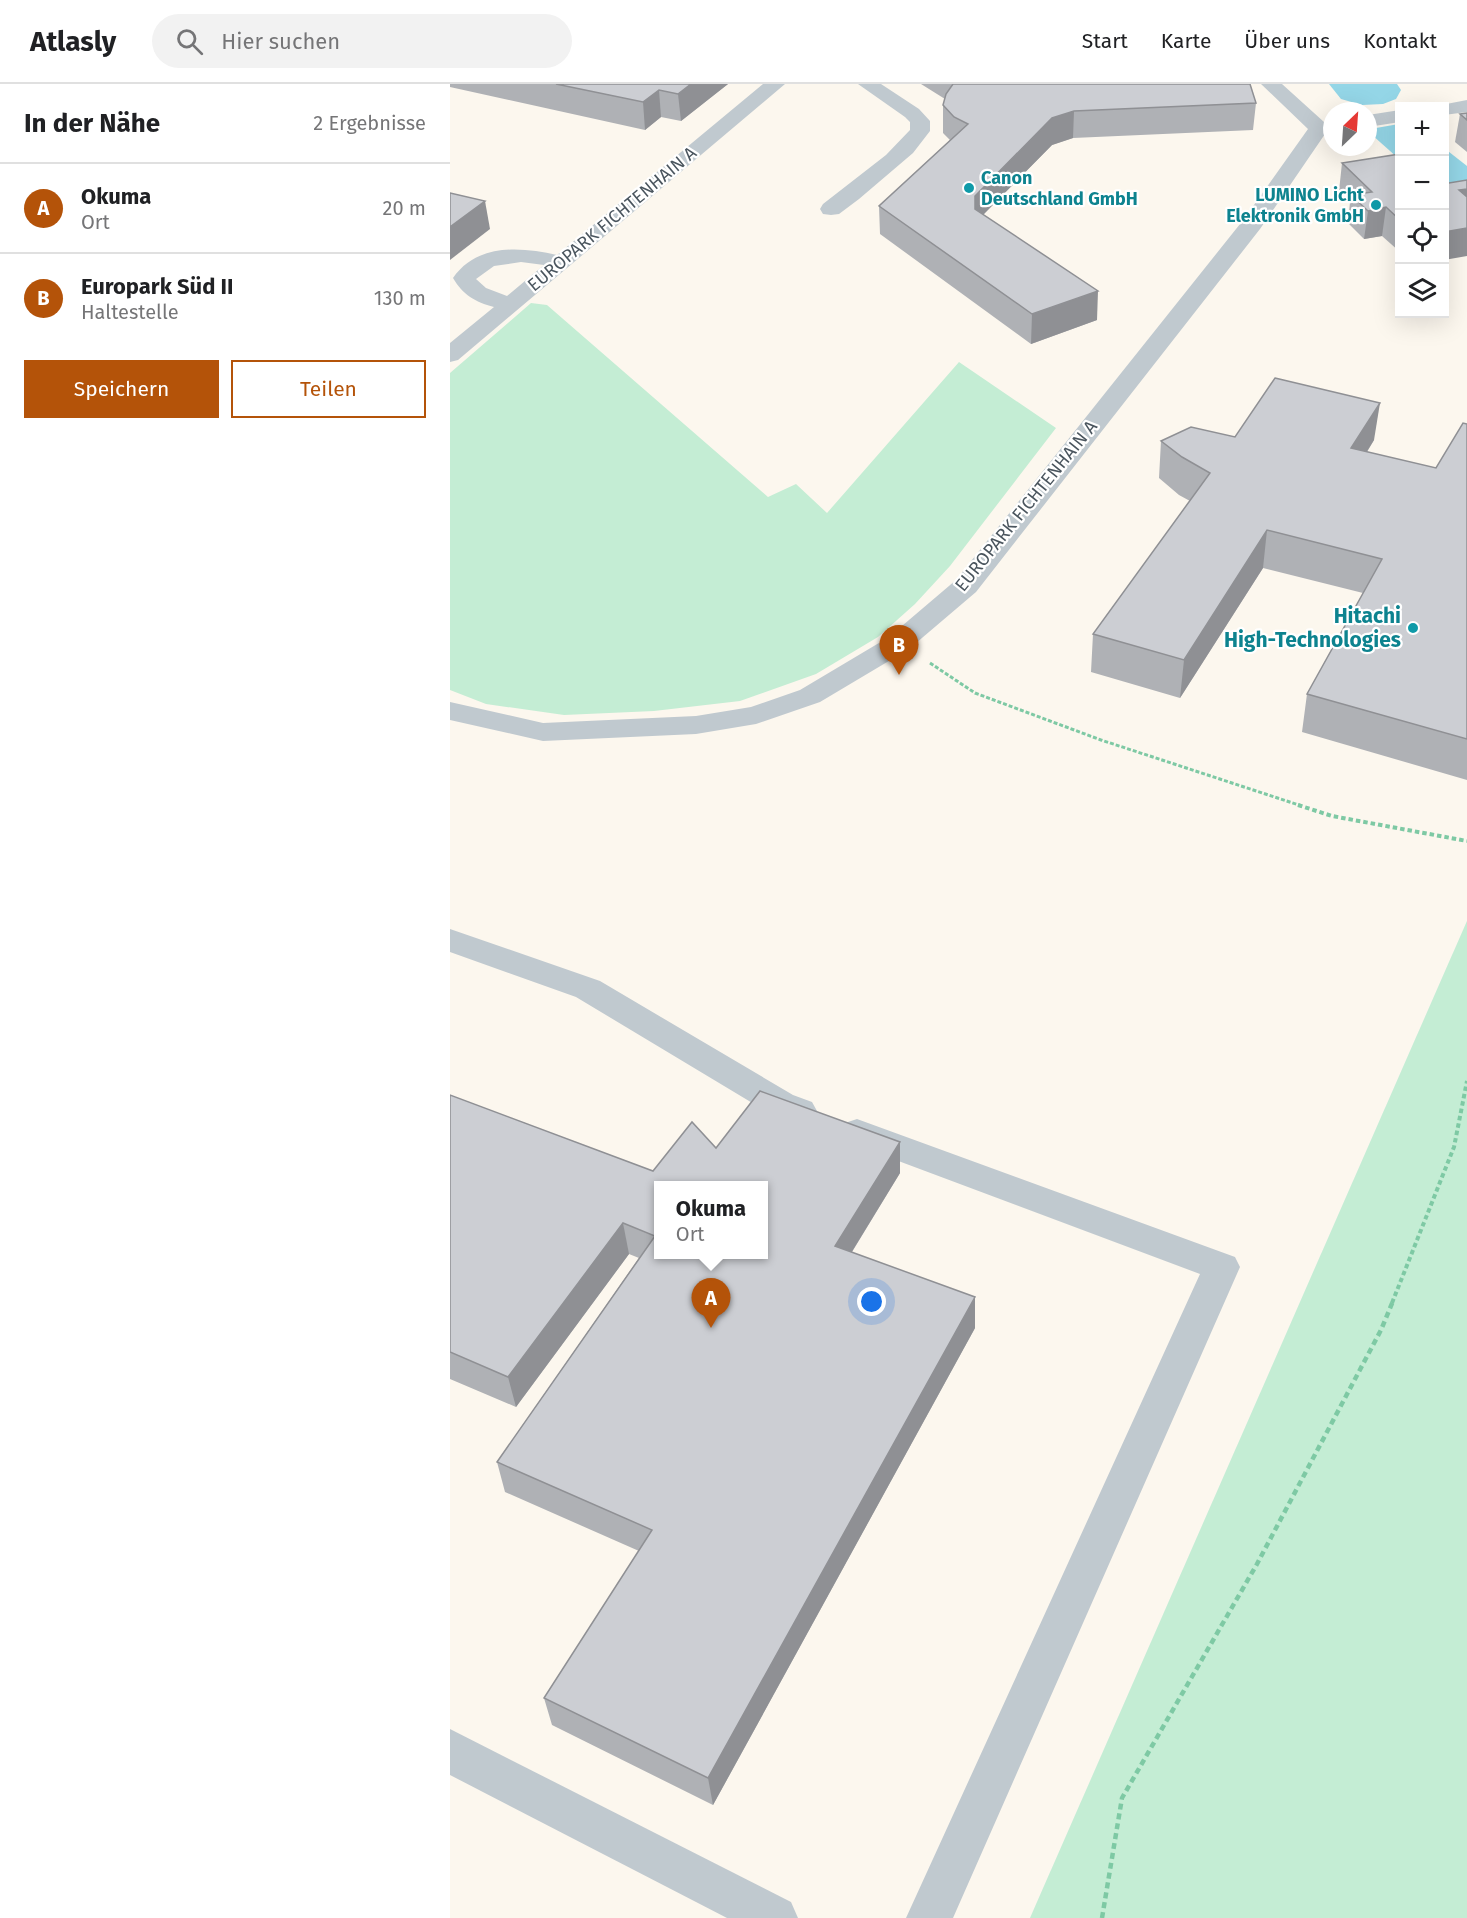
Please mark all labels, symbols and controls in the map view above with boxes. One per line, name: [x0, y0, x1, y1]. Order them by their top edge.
search box: [152, 14, 572, 68]
text: Atlasly: [30, 25, 116, 58]
icon: search: [173, 25, 206, 58]
text: Hier suchen: [221, 28, 340, 55]
text: Start: [1082, 28, 1128, 54]
text: Karte: [1161, 28, 1211, 54]
text: Über uns: [1244, 28, 1330, 54]
text: Kontakt: [1363, 28, 1437, 54]
north arrow: [1323, 102, 1377, 156]
map controls: [1395, 102, 1449, 318]
button: +: [1395, 102, 1449, 156]
text: In der Nähe: [24, 108, 160, 139]
text: 2 Ergebnisse: [313, 111, 426, 135]
street label: EUROPARK FICHTENHAIN A: [523, 141, 701, 296]
button: −: [1395, 156, 1449, 210]
place label: Canon Deutschland GmbH: [981, 167, 1138, 210]
marker: Canon Deutschland GmbH: [962, 181, 976, 195]
text: Okuma: [81, 183, 151, 210]
place label: LUMINO Licht Elektronik GmbH: [1226, 184, 1365, 227]
text: A: [38, 196, 49, 220]
text: 20 m: [383, 196, 426, 220]
marker: LUMINO Licht Elektronik GmbH: [1369, 198, 1383, 212]
text: Ort: [81, 210, 110, 234]
button: locate: [1395, 210, 1449, 264]
button: layers: [1395, 264, 1449, 318]
text: Europark Süd II: [81, 273, 233, 300]
text: B: [37, 286, 50, 310]
text: 130 m: [374, 286, 426, 310]
text: Haltestelle: [81, 300, 179, 324]
button: Speichern: [24, 360, 219, 418]
button: Teilen: [231, 360, 426, 418]
street label: EUROPARK FICHTENHAIN A: [950, 416, 1102, 596]
place label: Hitachi High-Technologies: [1224, 603, 1401, 653]
marker: Hitachi High-Technologies: [1406, 621, 1420, 635]
pin: B: [880, 626, 918, 675]
popup: [654, 1181, 768, 1259]
text: Okuma: [676, 1195, 746, 1222]
text: Ort: [676, 1222, 705, 1246]
pin: A: [692, 1278, 730, 1328]
your location: [857, 1287, 886, 1316]

